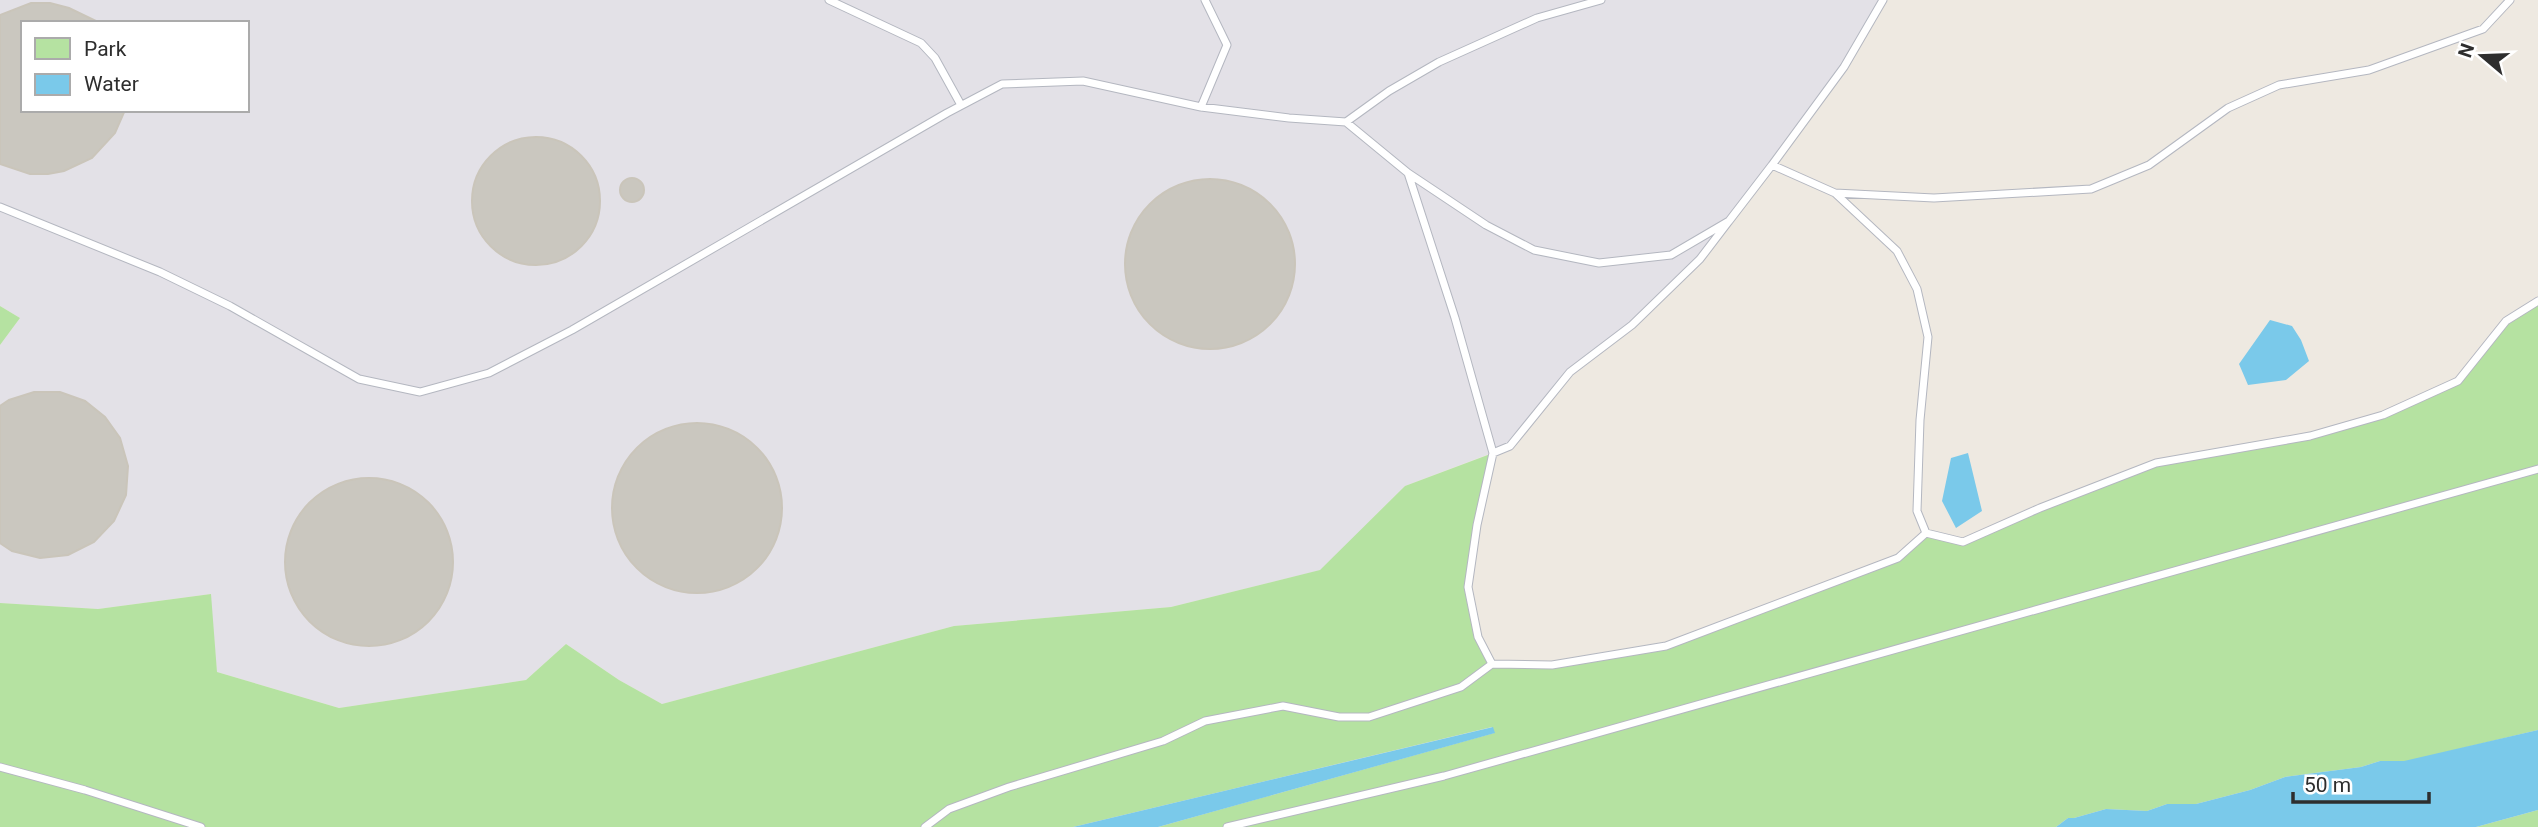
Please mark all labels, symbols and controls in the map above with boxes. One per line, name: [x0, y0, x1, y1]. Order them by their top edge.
legend: [21, 21, 248, 112]
north arrow: [2447, 21, 2517, 91]
text: Park: [84, 37, 127, 61]
text: N: [2453, 41, 2479, 61]
text: Water: [84, 72, 139, 96]
scale bar: [2293, 760, 2430, 804]
text: 50 m: [2304, 773, 2351, 797]

